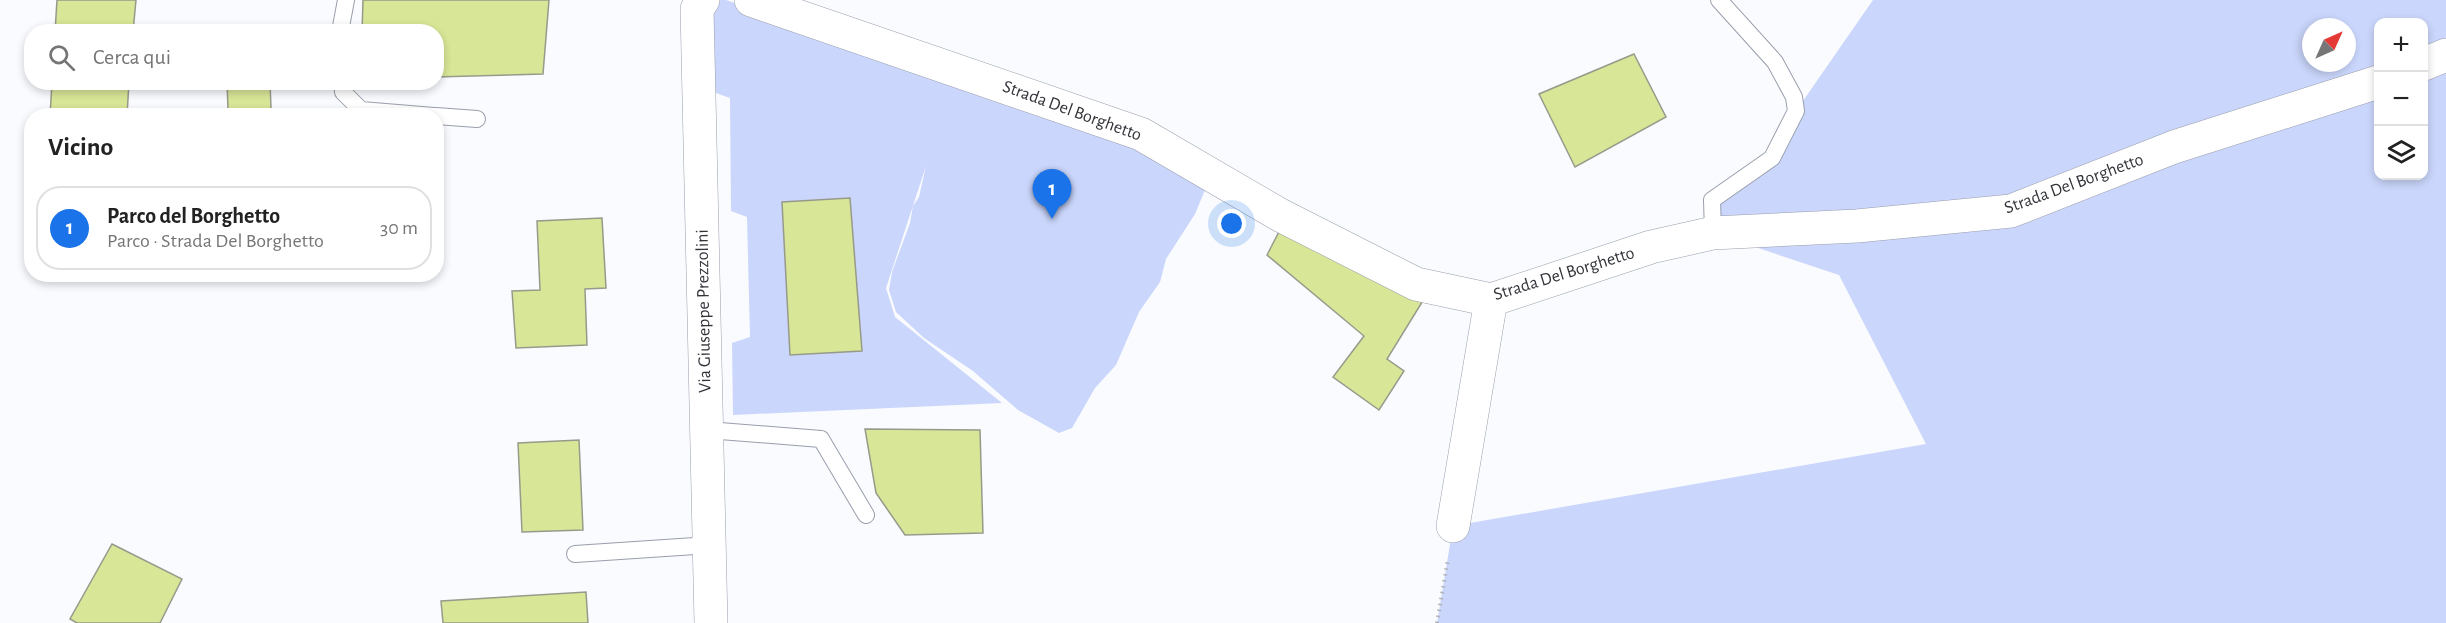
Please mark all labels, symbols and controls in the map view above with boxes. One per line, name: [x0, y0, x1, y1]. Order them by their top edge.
north arrow: [2302, 18, 2356, 72]
map controls: [2374, 18, 2428, 180]
button: +: [2374, 18, 2428, 72]
search box: [24, 24, 444, 90]
icon: search: [45, 41, 78, 74]
text: Cerca qui: [93, 46, 171, 68]
button: −: [2374, 72, 2428, 126]
street label: Strada Del Borghetto: [1000, 77, 1144, 145]
button: layers: [2374, 126, 2428, 180]
text: Vicino: [48, 134, 113, 160]
street label: Strada Del Borghetto: [2002, 150, 2146, 218]
pin: 1: [1032, 170, 1072, 219]
text: Parco del Borghetto: [107, 205, 280, 227]
your location: [1217, 209, 1246, 238]
text: 1: [66, 218, 73, 238]
text: 30 m: [380, 218, 418, 238]
street label: Via Giuseppe Prezzolini: [694, 229, 714, 393]
text: Parco · Strada Del Borghetto: [107, 231, 324, 251]
street label: Strada Del Borghetto: [1491, 244, 1637, 304]

